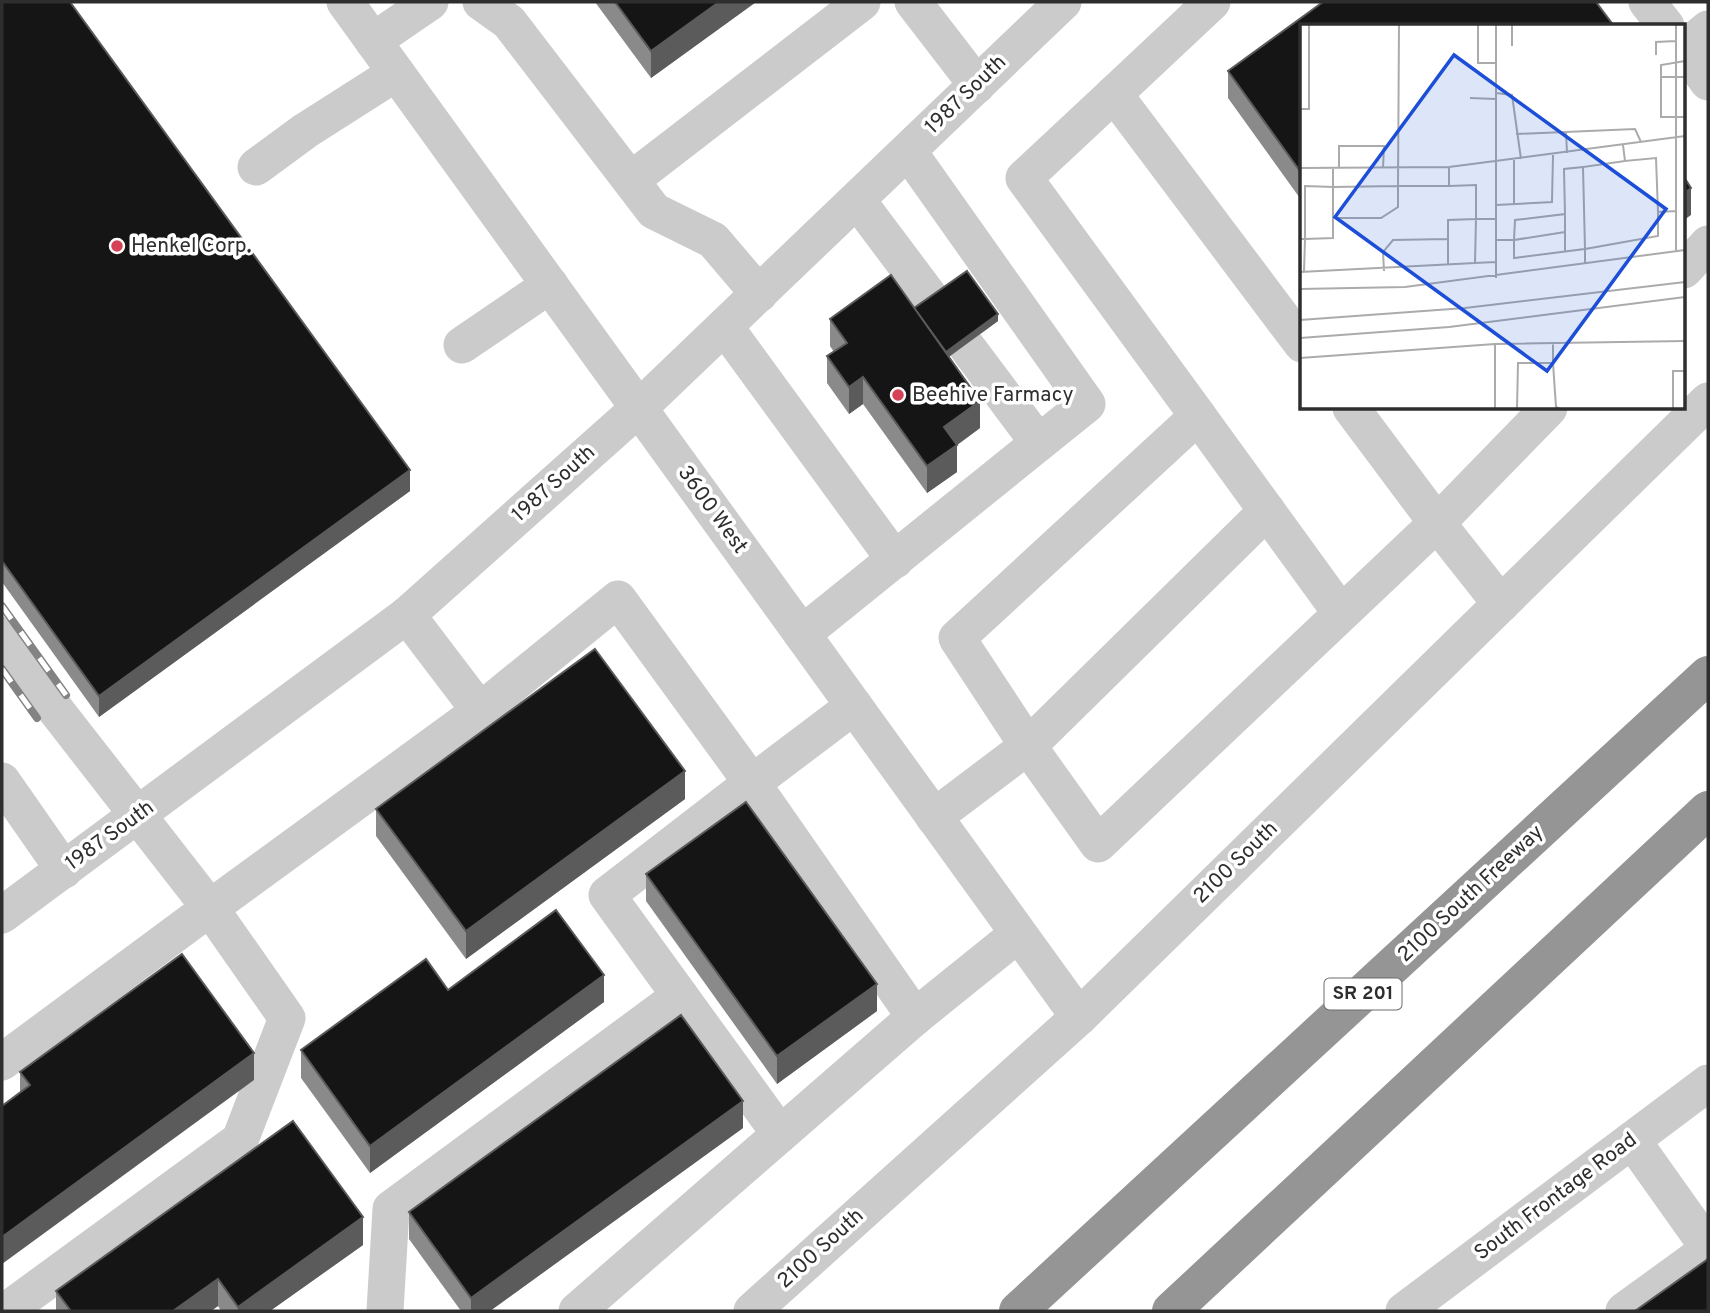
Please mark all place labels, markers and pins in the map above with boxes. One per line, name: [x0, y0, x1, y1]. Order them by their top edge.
place label: Henkel Corp.: [131, 233, 251, 260]
marker: Henkel Corp.: [109, 238, 125, 254]
place label: Beehive Farmacy: [912, 382, 1074, 409]
marker: Beehive Farmacy: [890, 387, 906, 403]

